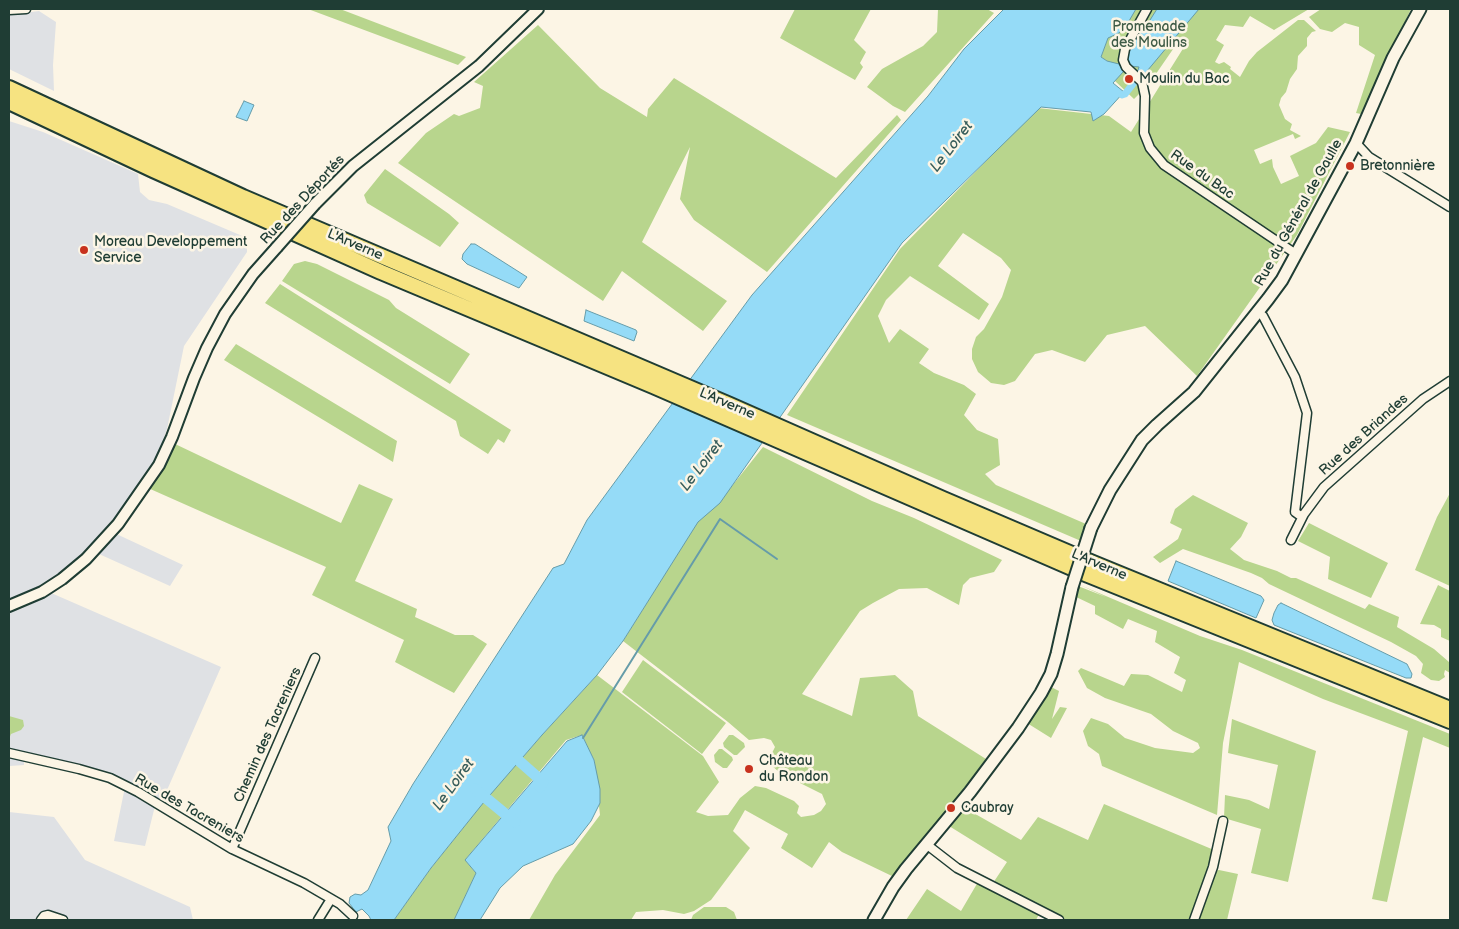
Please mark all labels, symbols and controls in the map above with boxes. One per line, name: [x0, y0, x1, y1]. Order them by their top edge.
park label: Promenade des Moulins: [1111, 19, 1187, 52]
place label: Moulin du Bac: [1139, 71, 1229, 87]
marker: Moulin du Bac: [1123, 73, 1135, 85]
water label: Le Loiret: [927, 118, 977, 176]
street label: Rue du Général de Gaulle: [1252, 137, 1346, 289]
street label: Rue du Bac: [1167, 147, 1237, 203]
street label: Rue des Déportés: [257, 152, 349, 248]
place label: Bretonnière: [1360, 158, 1435, 174]
marker: Bretonnière: [1344, 160, 1356, 172]
street label: L'Arverne: [325, 226, 385, 264]
place label: Moreau Developpement Service: [94, 234, 247, 266]
marker: Moreau Developpement Service: [78, 244, 90, 256]
street label: L'Arverne: [697, 385, 757, 423]
street label: Rue des Briandes: [1316, 391, 1412, 479]
water label: Le Loiret: [677, 437, 727, 495]
street label: L'Arverne: [1069, 546, 1129, 584]
street label: Chemin des Tacreniers: [231, 665, 305, 805]
place label: Château du Rondon: [759, 753, 828, 786]
water label: Le Loiret: [429, 756, 479, 814]
marker: Château du Rondon: [743, 763, 755, 775]
street label: Rue des Tacreniers: [131, 771, 247, 847]
place label: Caubray: [961, 800, 1014, 816]
marker: Caubray: [945, 802, 957, 814]

